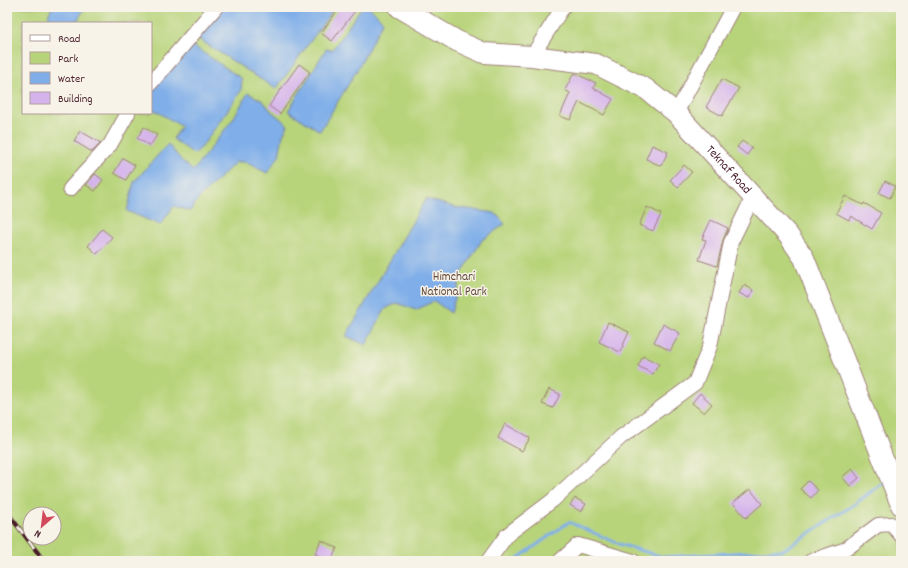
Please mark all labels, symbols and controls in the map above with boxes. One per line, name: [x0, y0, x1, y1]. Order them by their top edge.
legend: [22, 22, 152, 114]
text: Road: [58, 31, 80, 48]
text: Park: [58, 51, 79, 68]
text: Water: [58, 71, 85, 88]
text: Building: [58, 91, 93, 108]
street label: Teknaf Road: [701, 141, 756, 199]
park label: Himchari National Park: [421, 268, 487, 302]
north arrow: [22, 506, 62, 546]
text: N: [32, 524, 44, 541]

